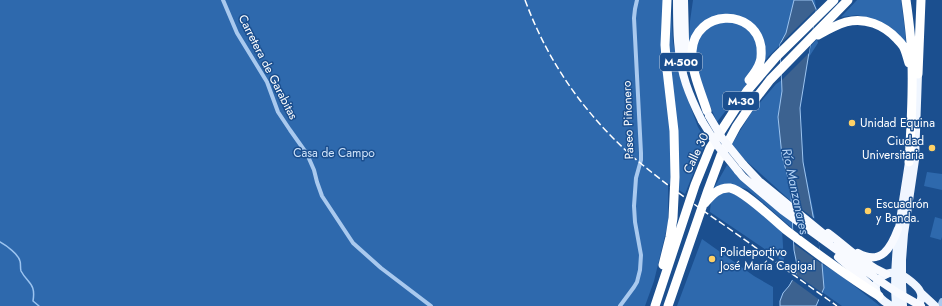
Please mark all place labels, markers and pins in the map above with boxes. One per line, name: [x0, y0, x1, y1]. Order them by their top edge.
place label: Unidad Equina: [860, 114, 935, 132]
marker: Unidad Equina: [847, 118, 857, 128]
place label: Ciudad Universitaria: [862, 132, 924, 164]
marker: Ciudad Universitaria: [927, 143, 937, 153]
place label: Escuadrón y Banda.: [876, 195, 929, 227]
marker: Escuadrón y Banda.: [863, 206, 873, 216]
place label: Polideportivo José María Cagigal: [718, 243, 815, 275]
marker: Polideportivo José María Cagigal: [707, 254, 717, 264]

